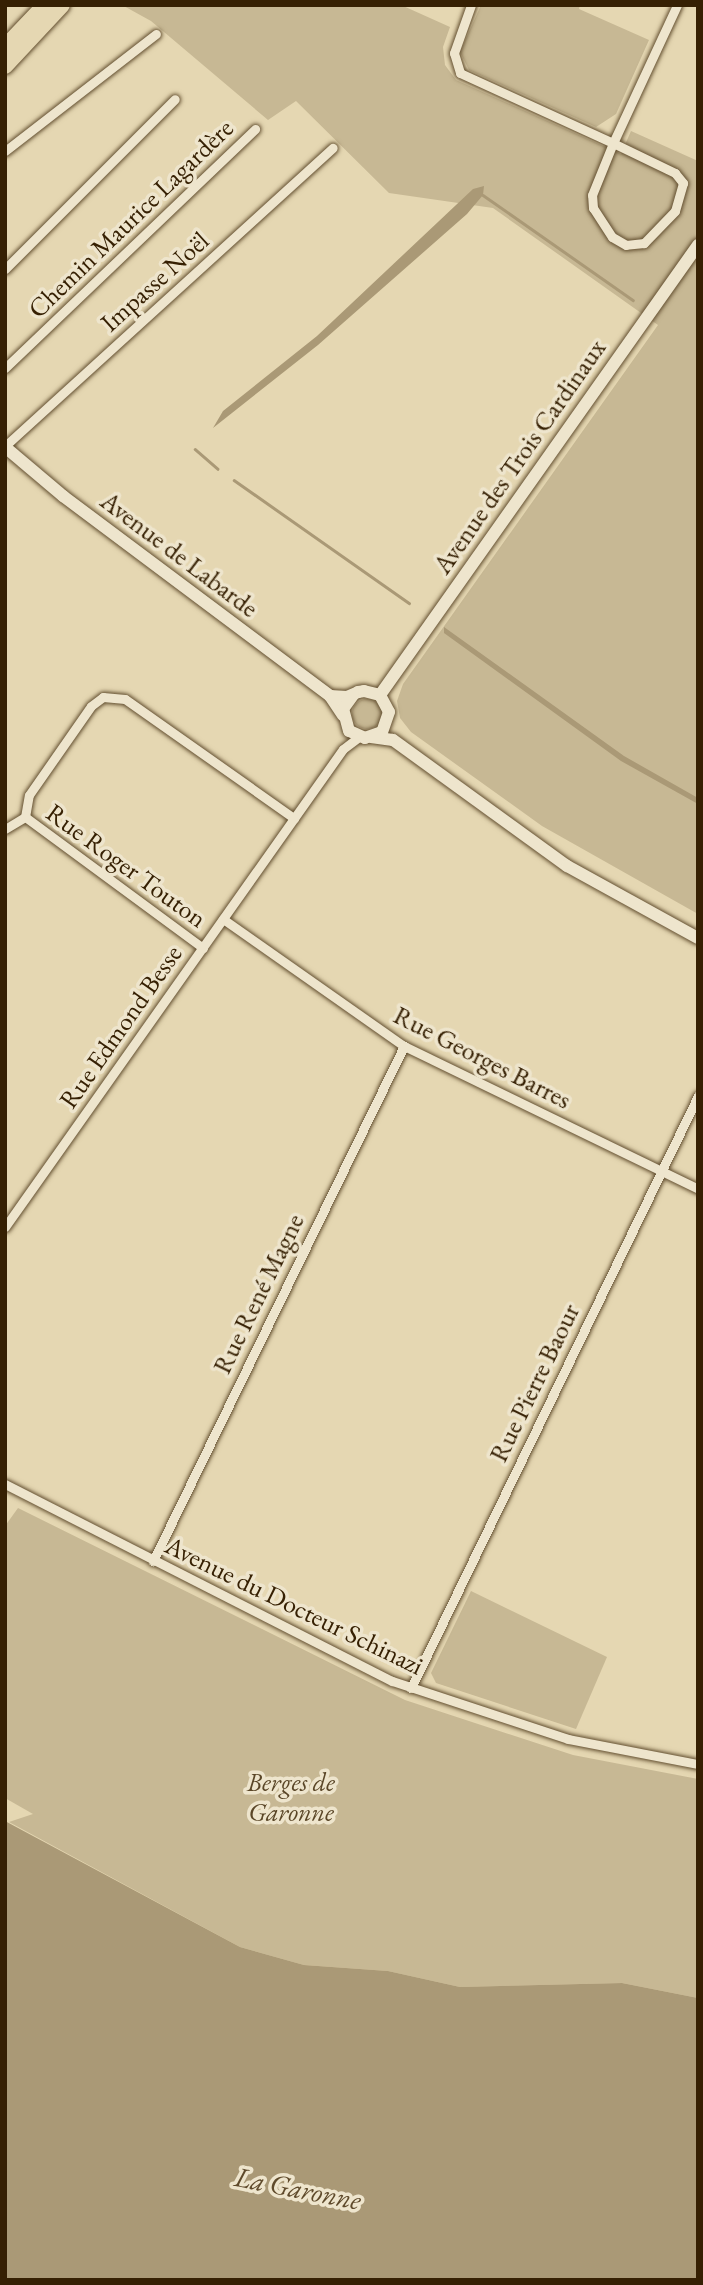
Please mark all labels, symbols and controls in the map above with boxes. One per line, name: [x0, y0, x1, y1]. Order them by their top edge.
street label: Chemin Maurice Lagardère: [22, 113, 240, 325]
street label: Impasse Noël: [95, 225, 215, 339]
street label: Avenue des Trois Cardinaux: [427, 334, 613, 580]
street label: Avenue de Labarde: [94, 486, 264, 624]
street label: Rue Roger Touton: [40, 797, 212, 935]
street label: Rue Edmond Besse: [53, 939, 189, 1115]
street label: Rue Georges Barres: [388, 1000, 576, 1116]
street label: Rue René Magne: [207, 1209, 311, 1379]
street label: Rue Pierre Baour: [483, 1299, 587, 1467]
street label: Avenue du Docteur Schinazi: [160, 1530, 428, 1682]
park label: Berges de Garonne: [247, 1767, 335, 1828]
water label: La Garonne: [232, 2159, 364, 2217]

